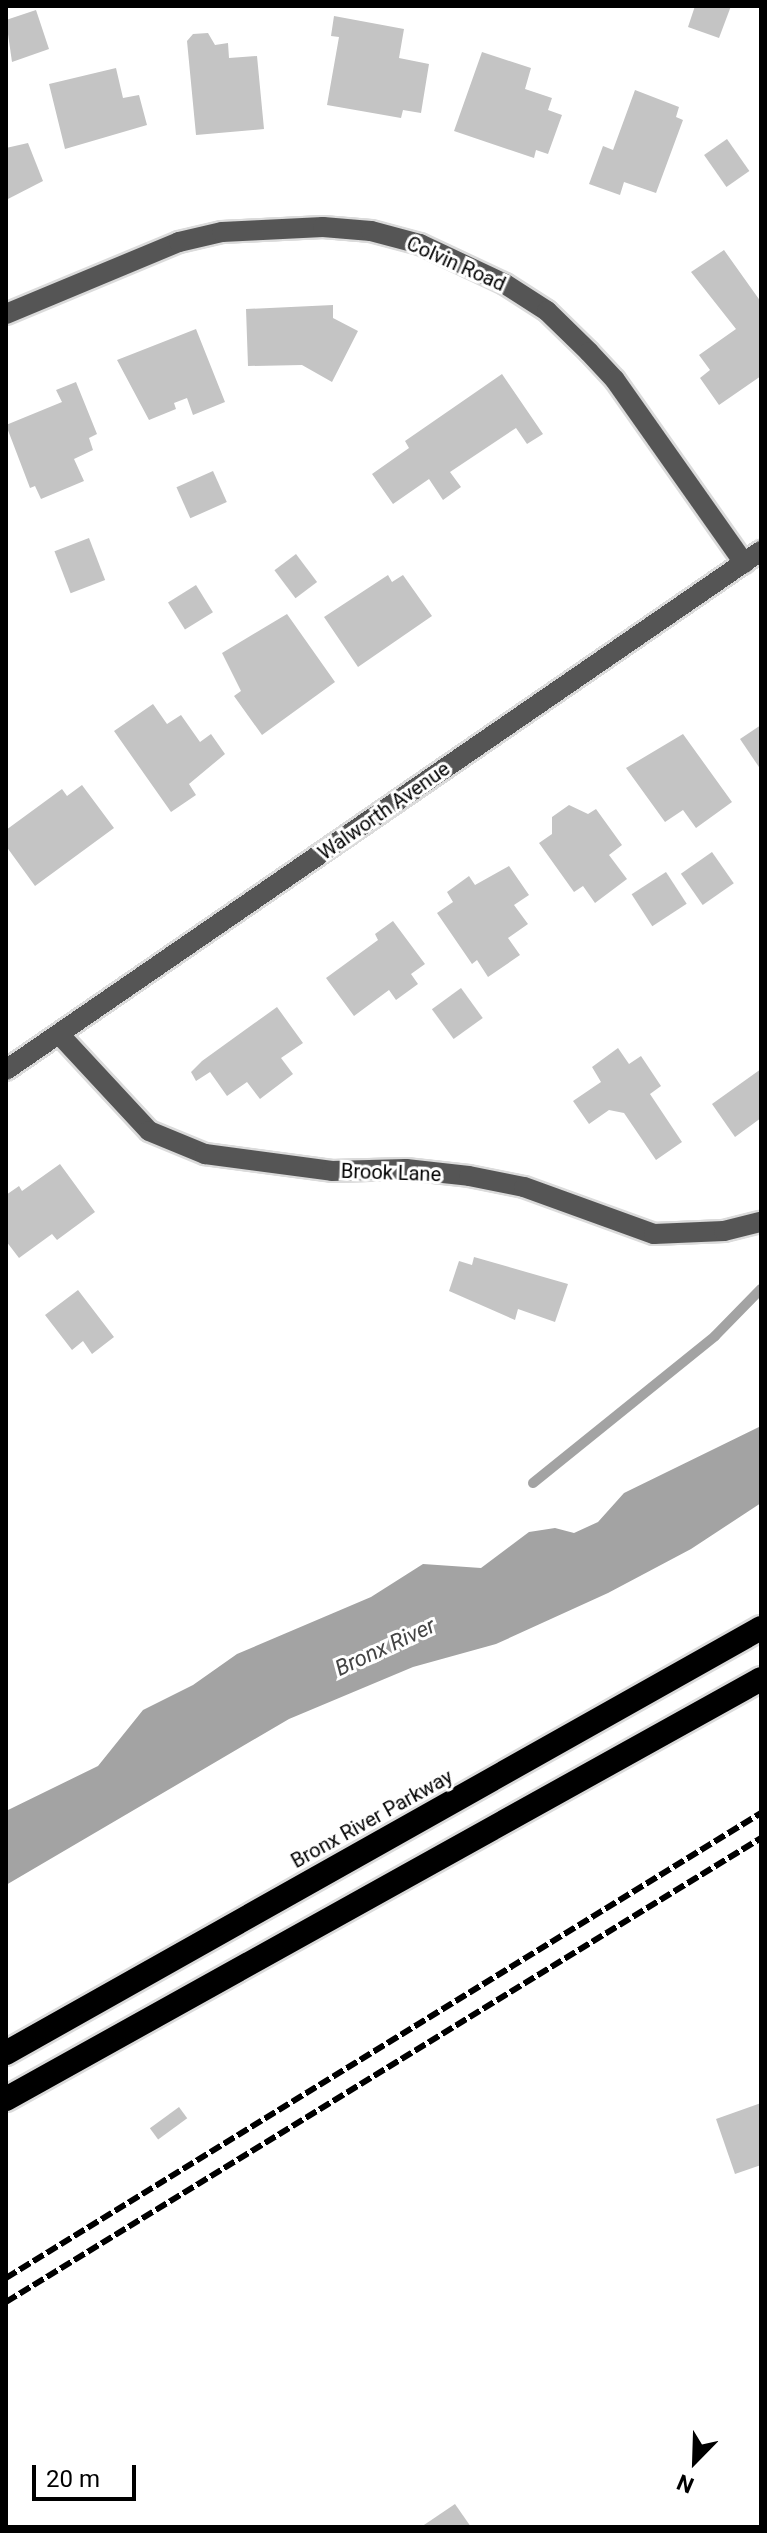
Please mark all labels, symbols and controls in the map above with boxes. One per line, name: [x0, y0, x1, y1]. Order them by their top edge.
street label: Colvin Road: [403, 232, 509, 296]
street label: Walworth Avenue: [314, 757, 454, 865]
street label: Brook Lane: [340, 1159, 442, 1187]
water label: Bronx River: [331, 1612, 439, 1682]
street label: Bronx River Parkway: [287, 1765, 457, 1873]
north arrow: [655, 2421, 735, 2501]
scale bar: [36, 2449, 140, 2499]
text: 20 m: [46, 2465, 100, 2493]
text: N: [673, 2469, 697, 2498]

